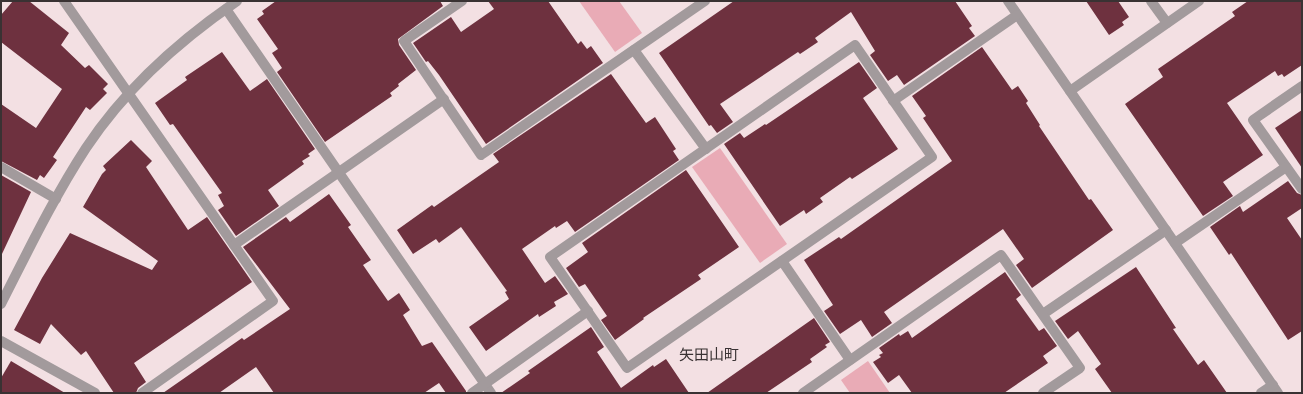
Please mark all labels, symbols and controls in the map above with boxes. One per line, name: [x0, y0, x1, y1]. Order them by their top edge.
district label: 矢田山町: [679, 345, 739, 363]

